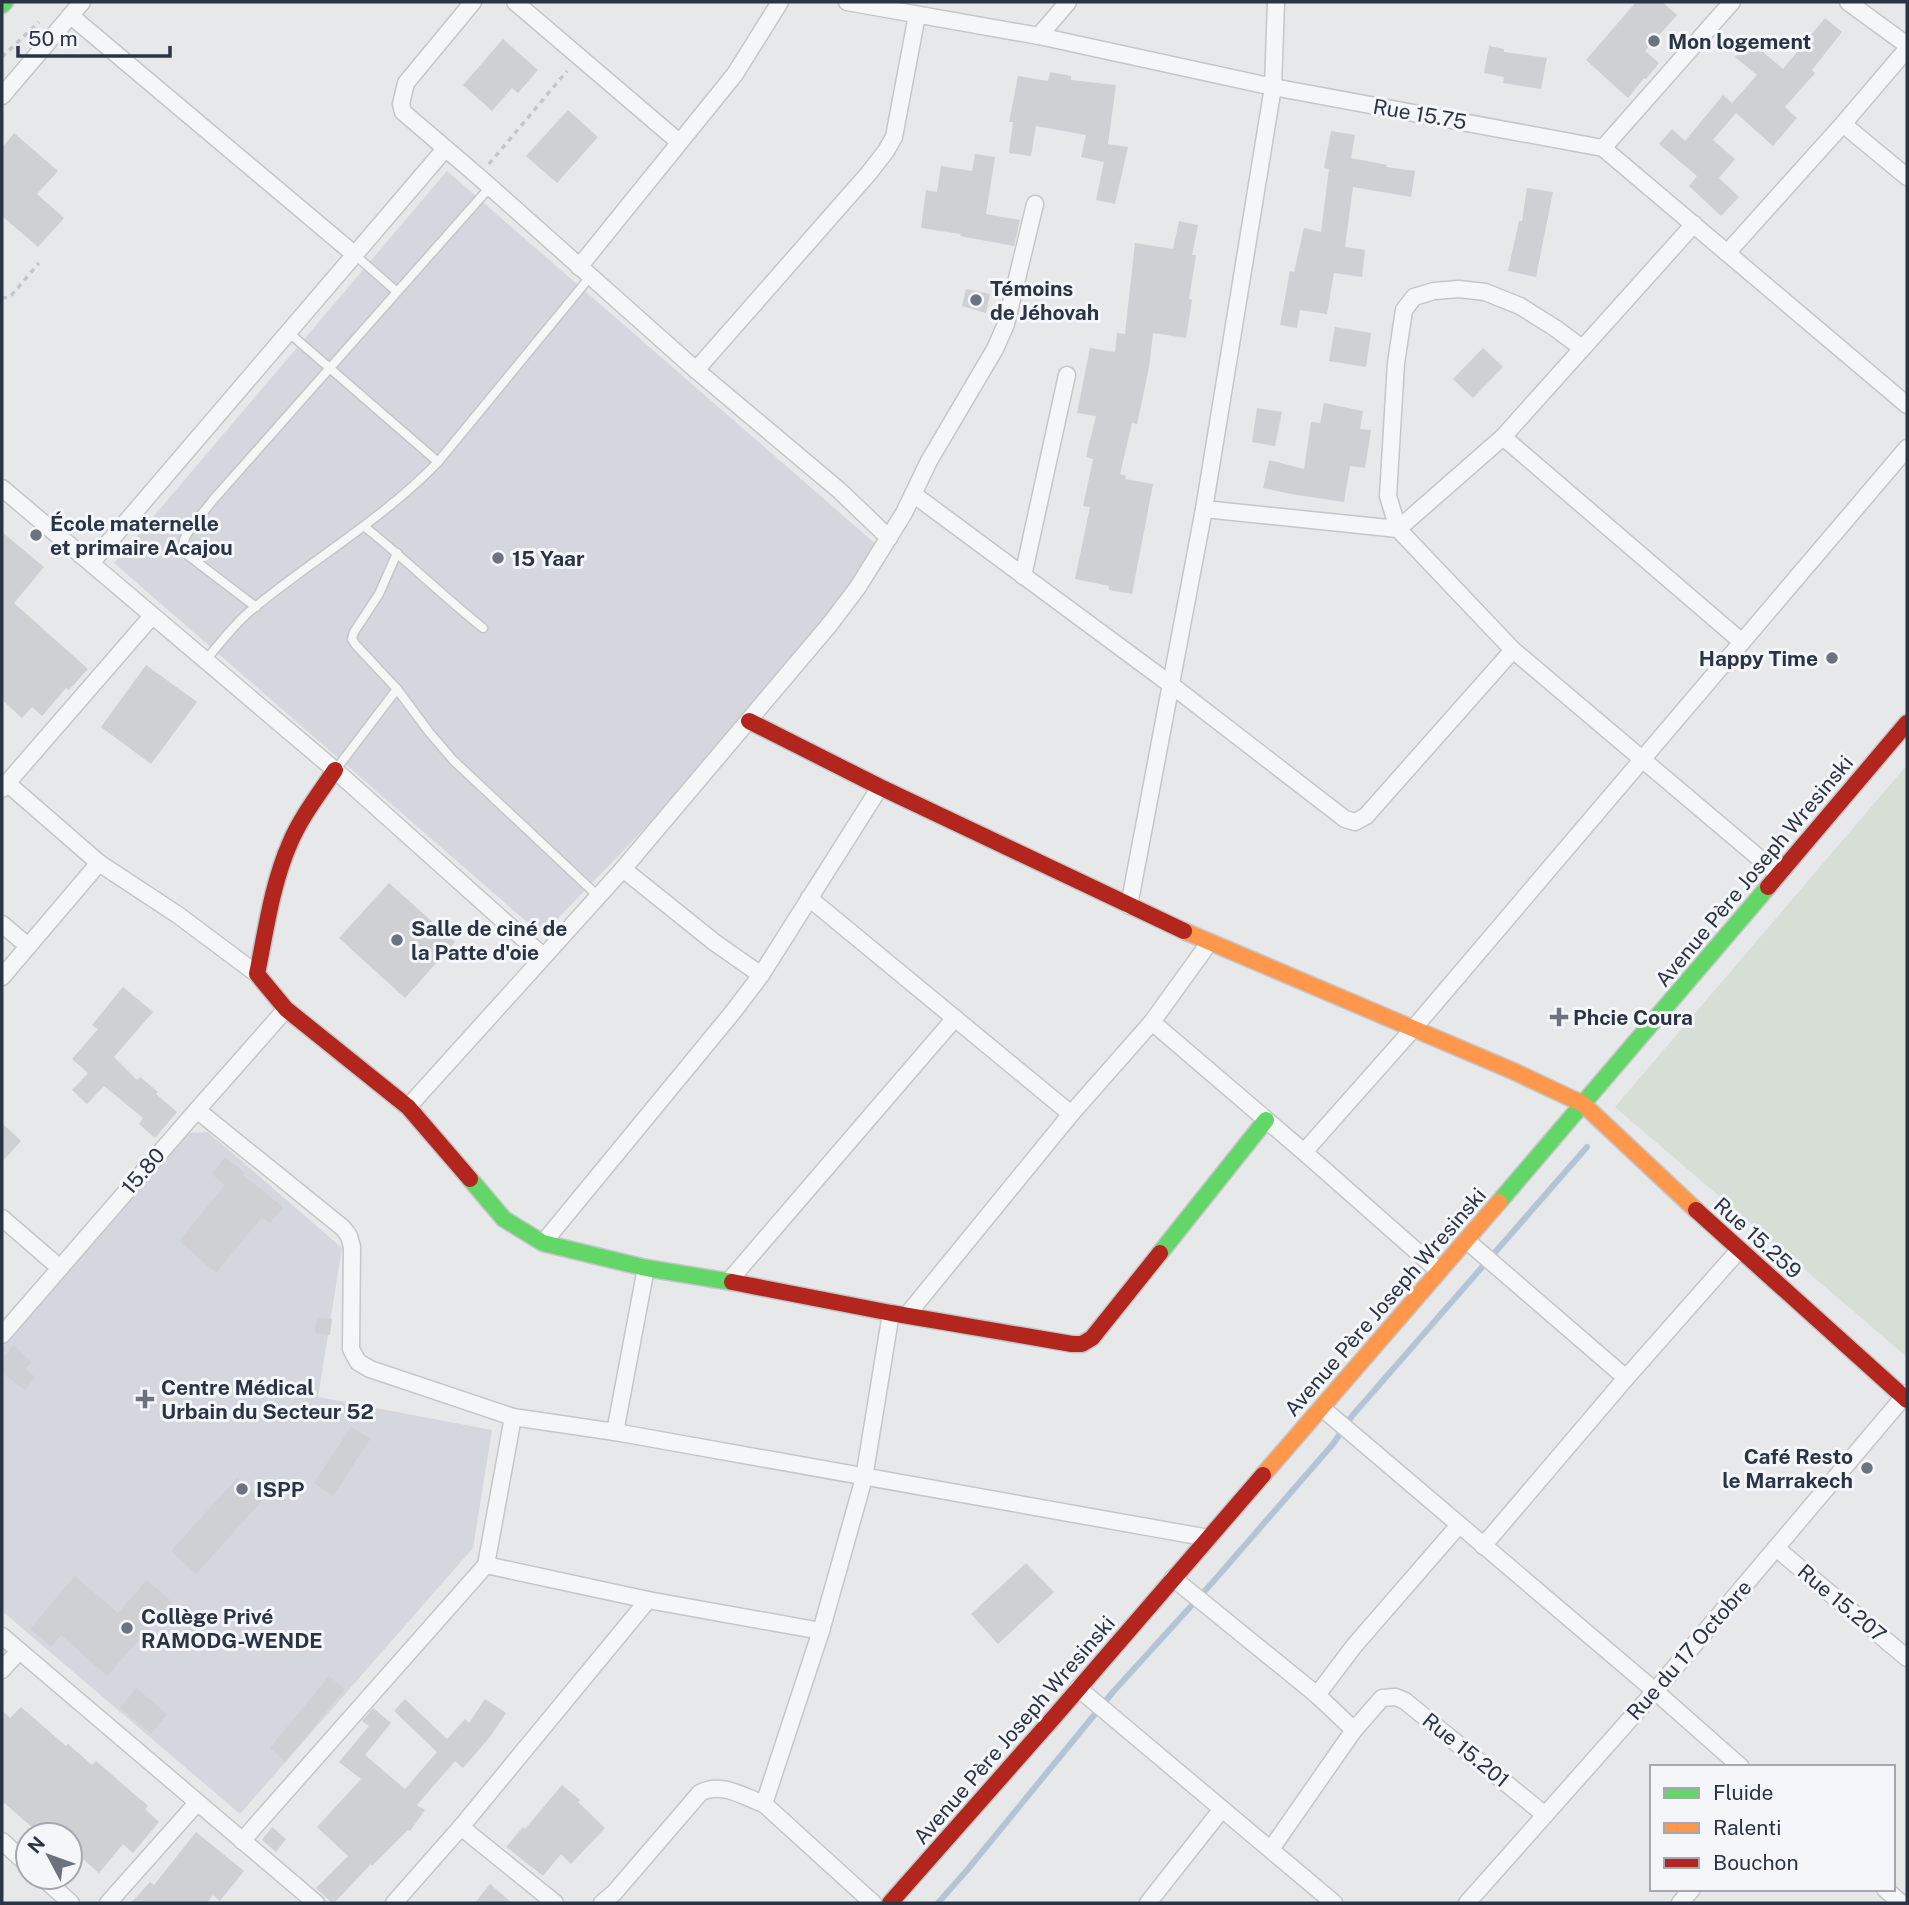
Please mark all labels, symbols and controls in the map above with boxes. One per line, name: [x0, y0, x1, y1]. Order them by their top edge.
scale bar: [18, 14, 170, 58]
text: 50 m: [28, 26, 78, 51]
place label: Mon logement: [1668, 29, 1811, 54]
marker: Mon logement: [1646, 33, 1662, 49]
street label: Rue 15.75: [1371, 93, 1469, 135]
place label: Témoins de Jéhovah: [990, 276, 1099, 325]
marker: Témoins de Jéhovah: [968, 292, 984, 308]
place label: École maternelle et primaire Acajou: [50, 511, 233, 560]
marker: École maternelle et primaire Acajou: [28, 527, 44, 543]
place label: 15 Yaar: [512, 546, 585, 571]
marker: 15 Yaar: [490, 550, 506, 566]
place label: Happy Time: [1699, 646, 1818, 671]
marker: Happy Time: [1824, 650, 1840, 666]
street label: Avenue Père Joseph Wresinski: [1650, 750, 1858, 992]
place label: Salle de ciné de la Patte d'oie: [411, 916, 567, 965]
marker: Salle de ciné de la Patte d'oie: [389, 932, 405, 948]
place label: Phcie Coura: [1573, 1005, 1693, 1030]
marker: Phcie Coura: [1551, 1009, 1567, 1025]
street label: 15.80: [116, 1143, 170, 1199]
street label: Avenue Père Joseph Wresinski: [1279, 1183, 1491, 1421]
street label: Rue 15.259: [1709, 1192, 1807, 1284]
place label: Centre Médical Urbain du Secteur 52: [161, 1375, 374, 1424]
marker: Centre Médical Urbain du Secteur 52: [135, 1389, 155, 1409]
place label: Café Resto le Marrakech: [1722, 1444, 1853, 1493]
marker: Café Resto le Marrakech: [1859, 1460, 1875, 1476]
place label: ISPP: [256, 1477, 305, 1502]
marker: ISPP: [234, 1481, 250, 1497]
street label: Rue 15.207: [1793, 1559, 1891, 1647]
street label: Rue du 17 Octobre: [1621, 1575, 1757, 1725]
place label: Collège Privé RAMODG-WENDE: [141, 1604, 323, 1653]
street label: Avenue Père Joseph Wresinski: [908, 1611, 1120, 1849]
marker: Collège Privé RAMODG-WENDE: [119, 1620, 135, 1636]
street label: Rue 15.201: [1418, 1708, 1514, 1792]
legend: [1650, 1765, 1895, 1891]
text: Fluide: [1713, 1780, 1773, 1805]
text: Ralenti: [1713, 1815, 1781, 1840]
north arrow: [14, 1821, 84, 1891]
text: N: [23, 1832, 49, 1858]
text: Bouchon: [1713, 1850, 1799, 1875]

